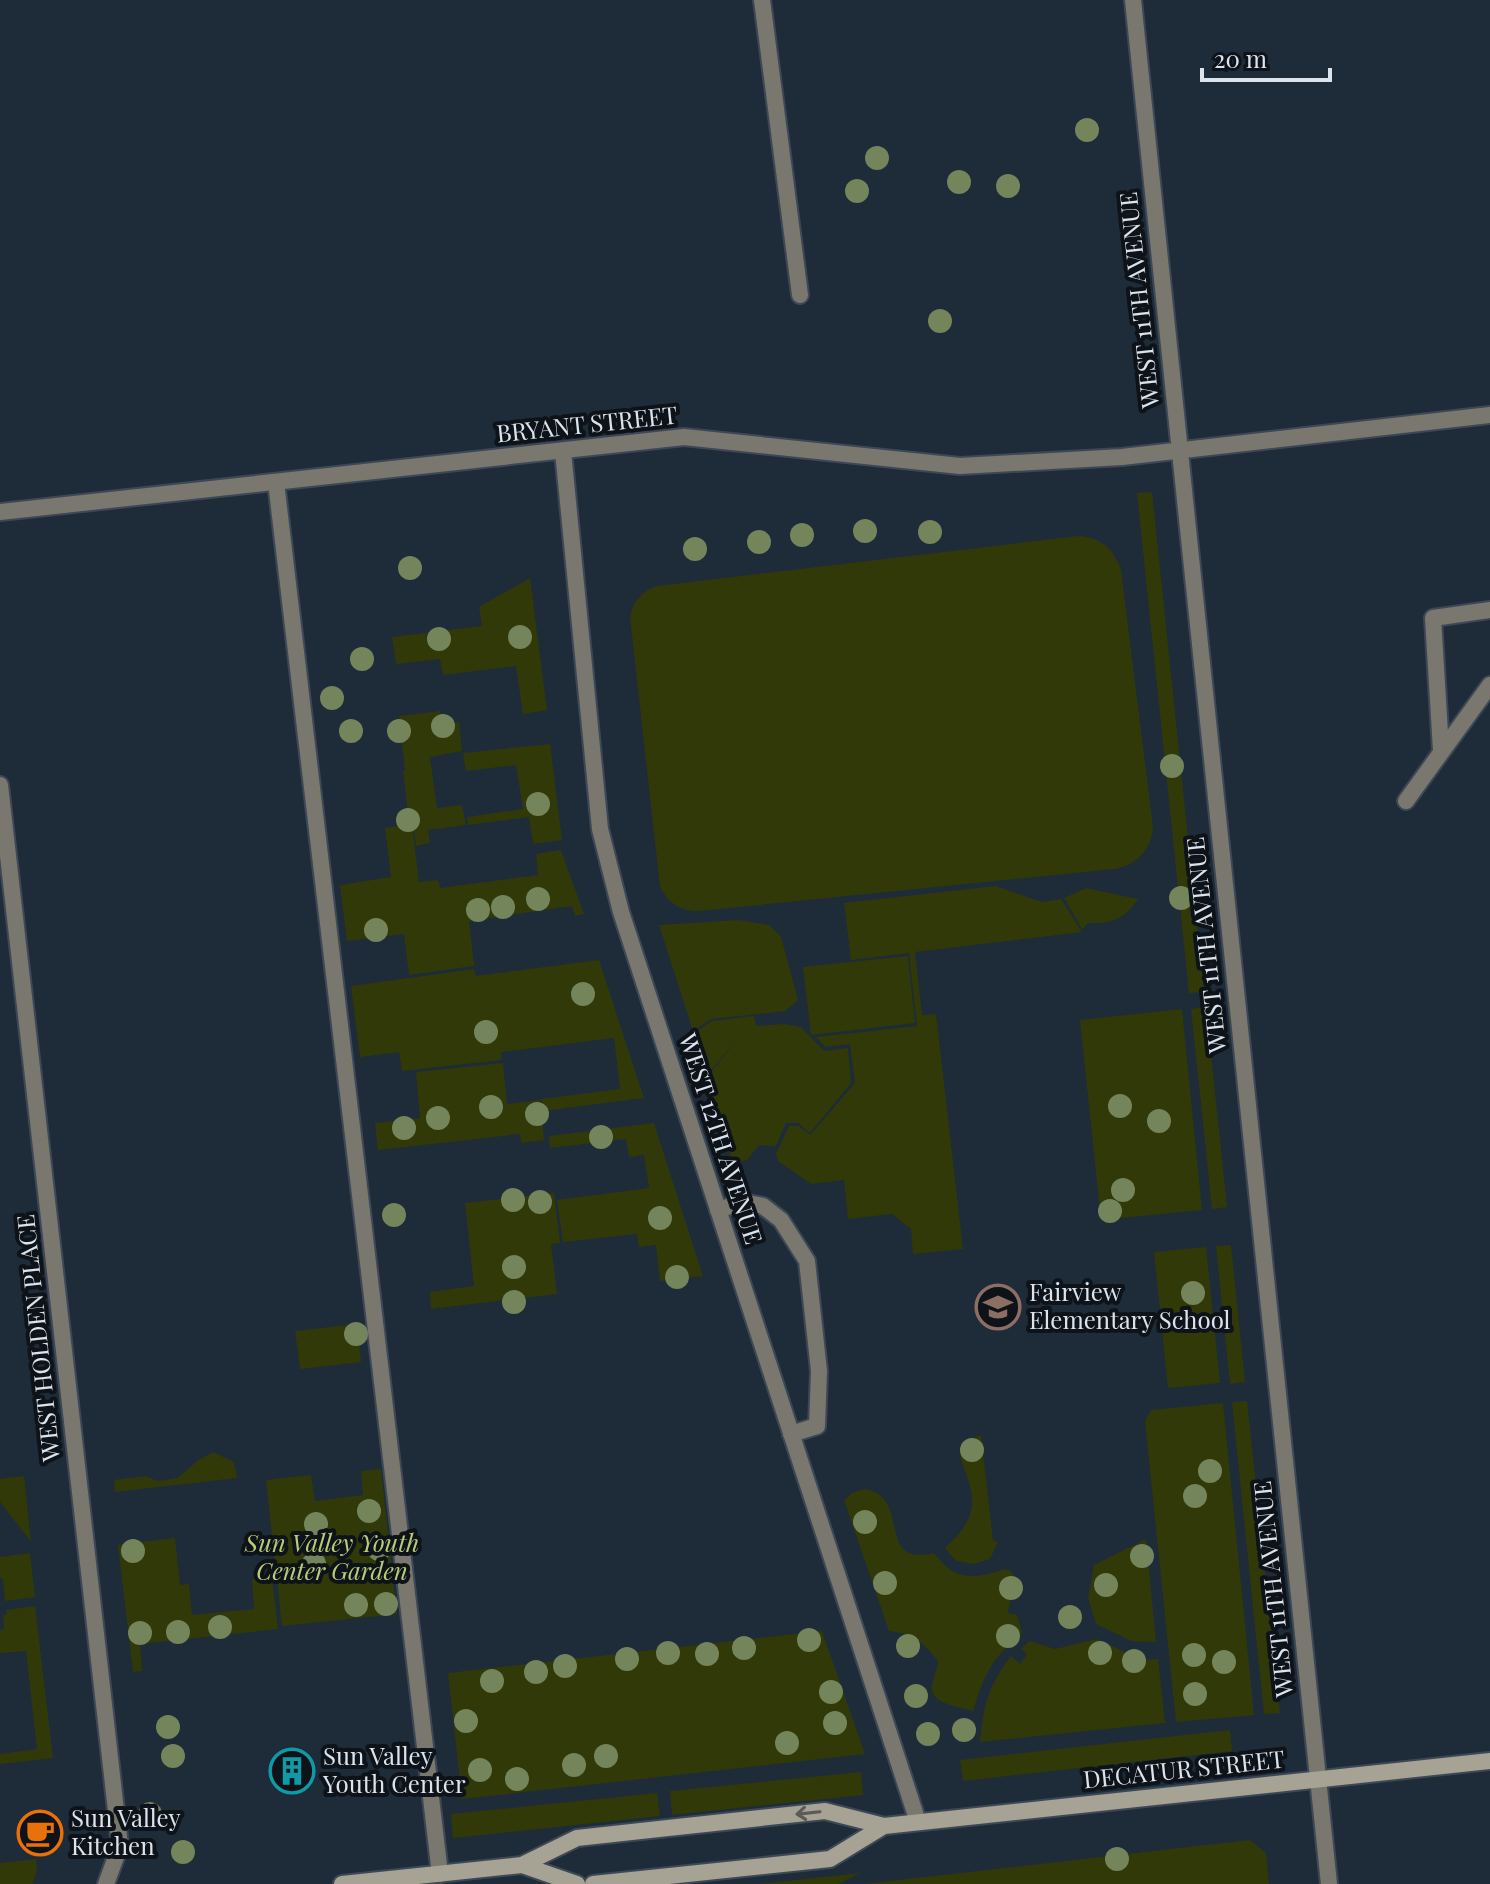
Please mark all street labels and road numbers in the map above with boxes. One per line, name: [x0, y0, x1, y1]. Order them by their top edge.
street label: WEST 11TH AVENUE: [1111, 191, 1165, 411]
street label: BRYANT STREET: [495, 398, 679, 448]
street label: WEST 11TH AVENUE: [1178, 836, 1232, 1056]
street label: WEST 12TH AVENUE: [672, 1028, 771, 1248]
street label: WEST HOLDEN PLACE: [8, 1213, 66, 1464]
street label: WEST 11TH AVENUE: [1245, 1480, 1299, 1700]
street label: DECATUR STREET: [1082, 1742, 1286, 1794]

